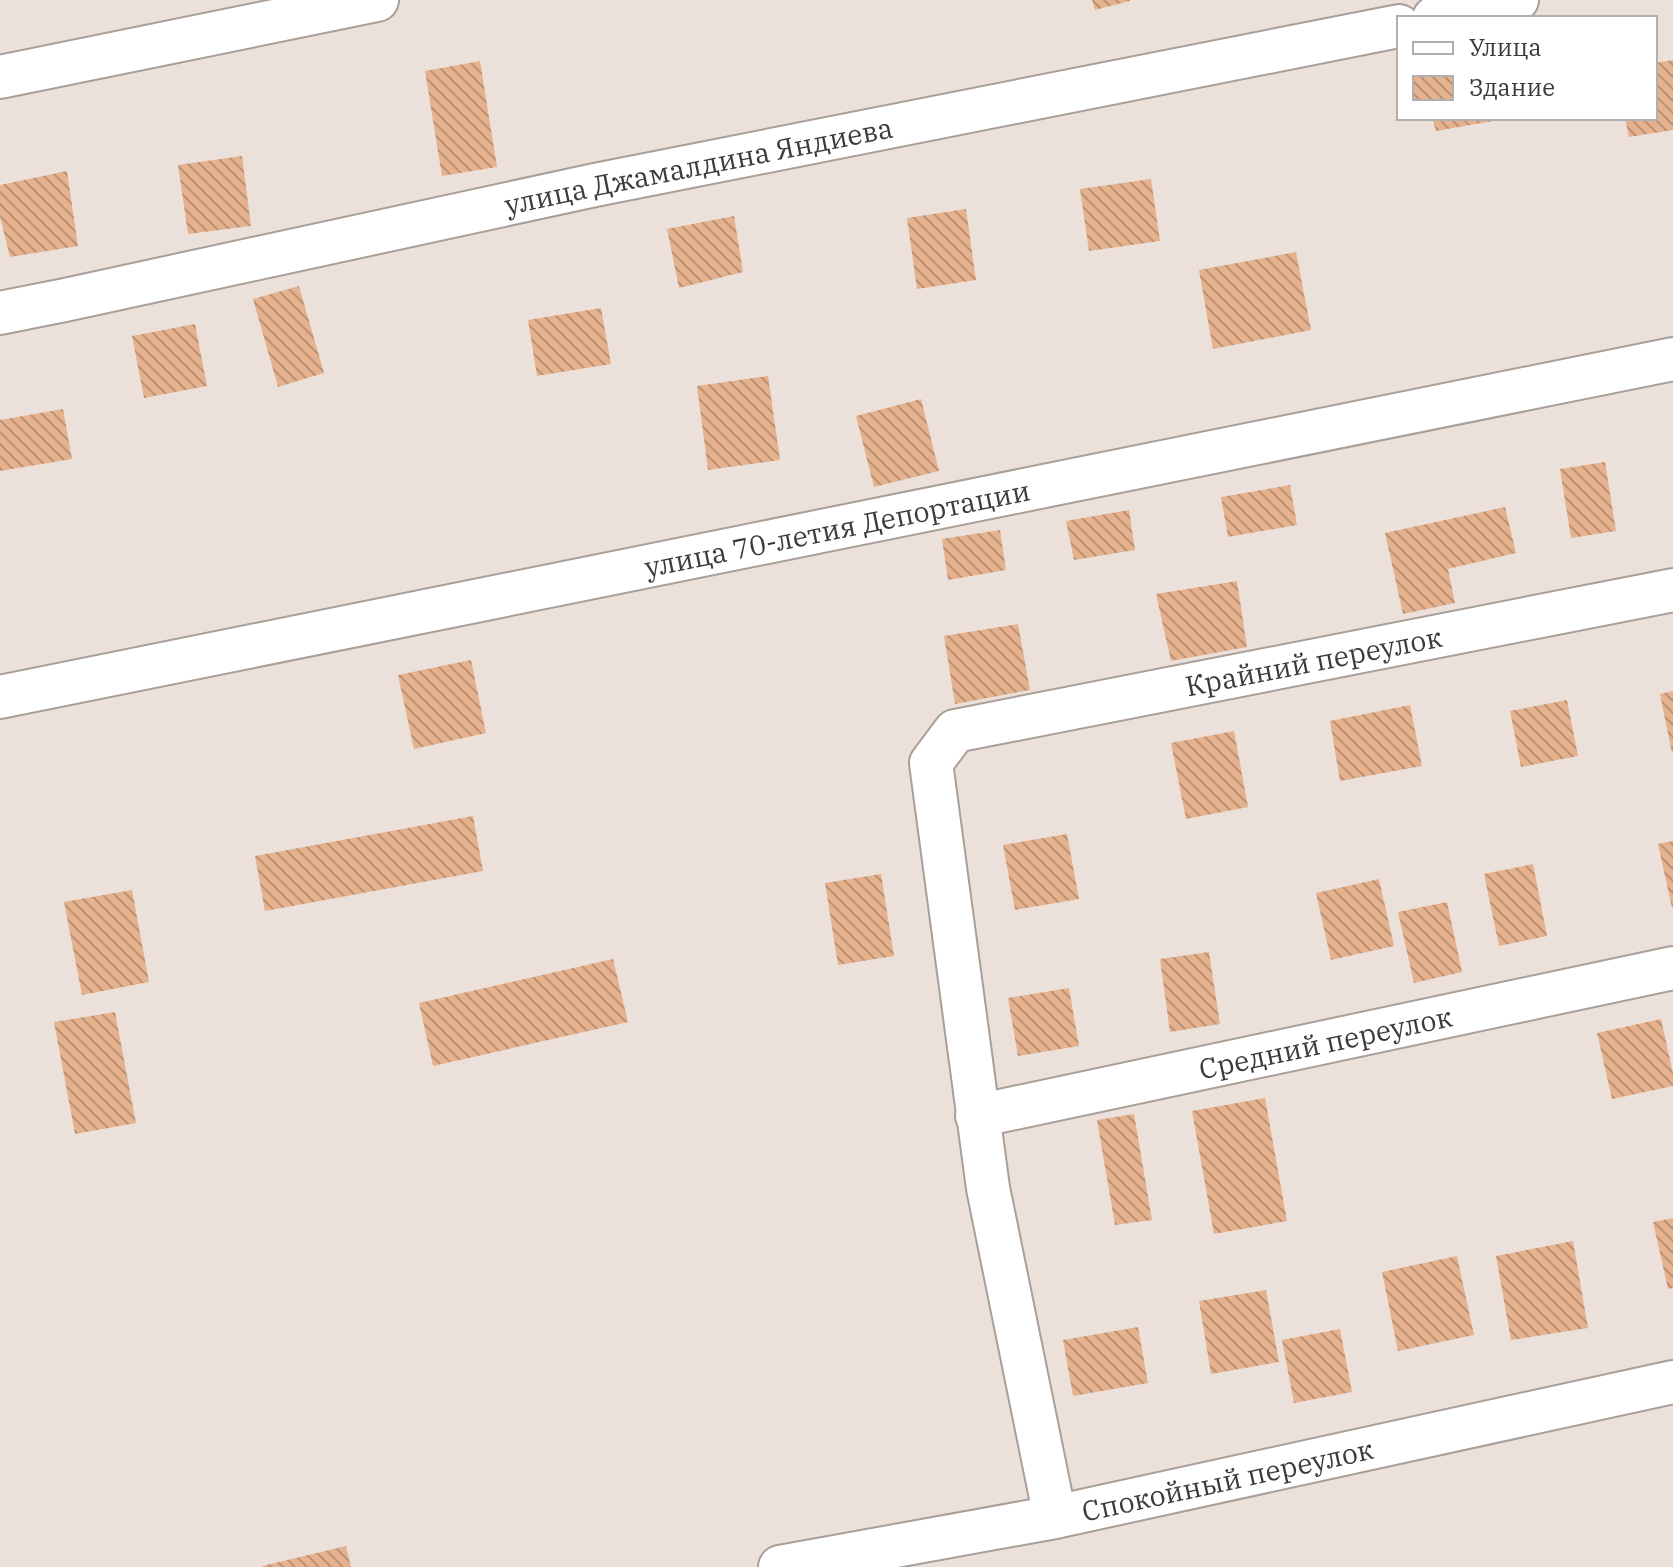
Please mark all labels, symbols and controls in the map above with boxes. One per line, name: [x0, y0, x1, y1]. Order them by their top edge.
legend: [1397, 16, 1657, 120]
text: Улица: [1469, 31, 1542, 63]
text: Здание: [1469, 71, 1555, 103]
street label: улица Джамалдина Яндиева: [501, 108, 896, 223]
street label: улица 70-летия Депортации: [641, 471, 1033, 585]
street label: Крайний переулок: [1182, 617, 1445, 704]
street label: Средний переулок: [1195, 997, 1455, 1087]
street label: Спокойный переулок: [1078, 1430, 1377, 1529]

